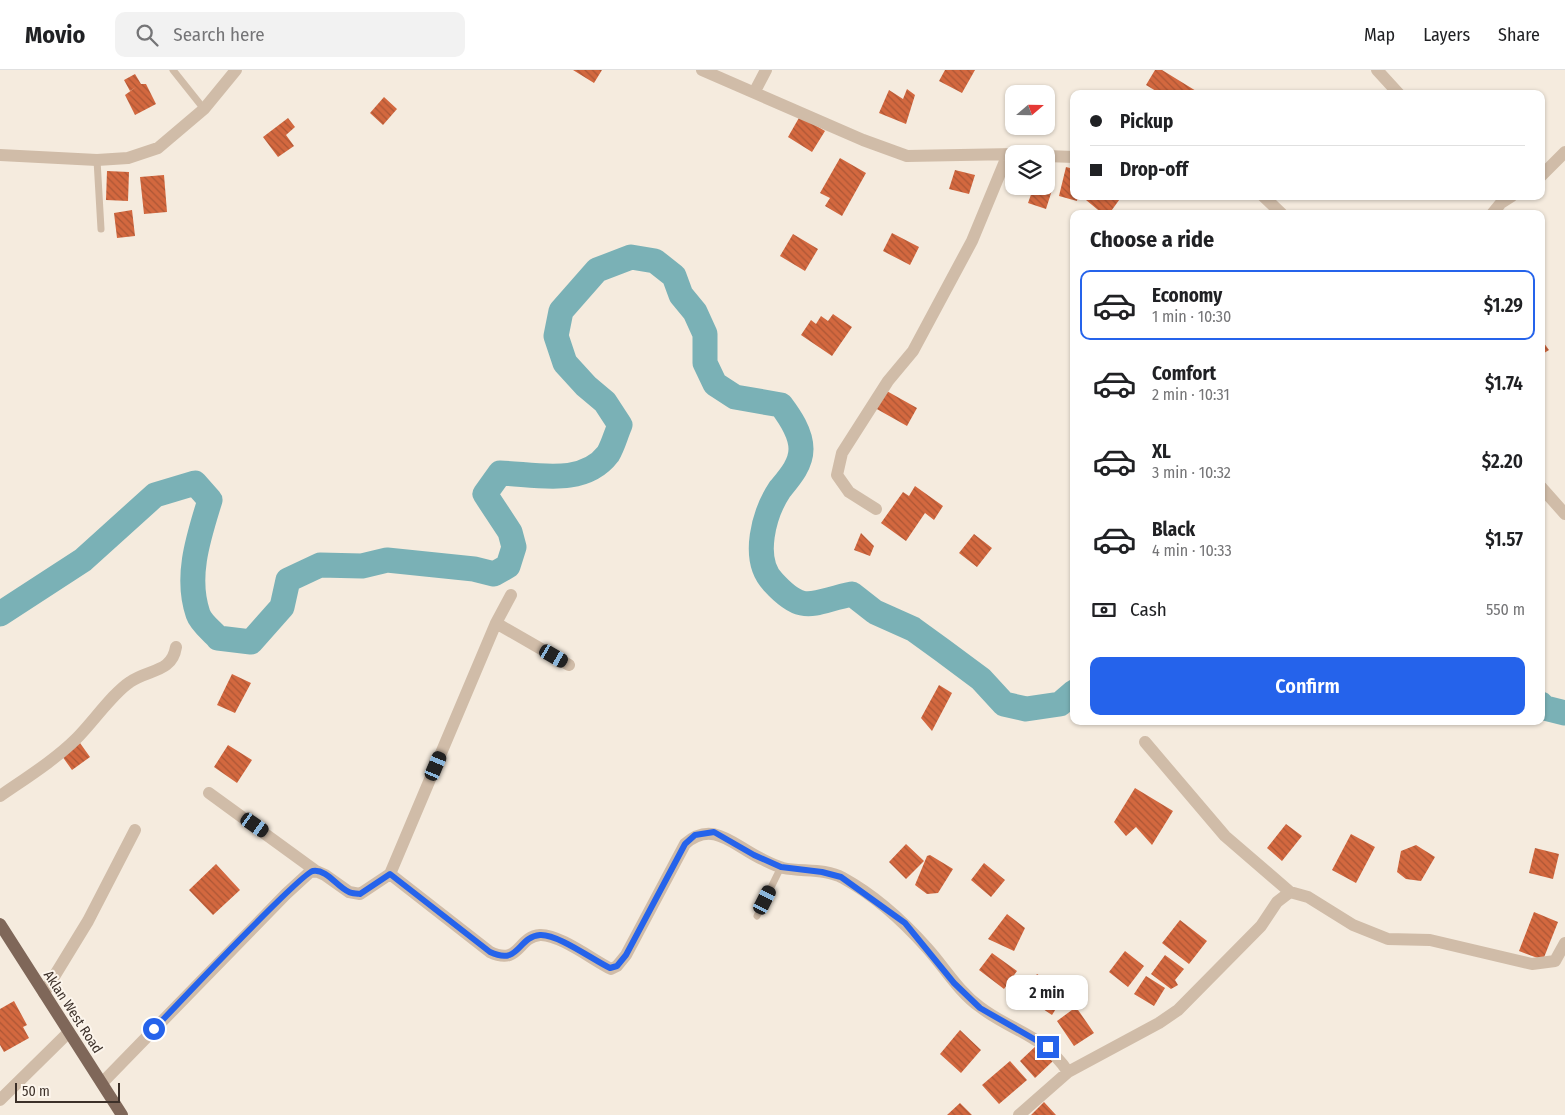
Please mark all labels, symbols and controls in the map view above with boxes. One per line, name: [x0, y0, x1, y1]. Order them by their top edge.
search box: [115, 12, 465, 57]
text: Movio: [25, 21, 85, 49]
icon: search: [133, 21, 161, 49]
text: Search here: [173, 23, 265, 46]
text: Map: [1364, 24, 1395, 46]
text: Layers: [1423, 24, 1470, 46]
text: Share: [1498, 24, 1540, 46]
north arrow: [1005, 85, 1055, 135]
map controls: [1005, 85, 1055, 195]
text: Pickup: [1120, 110, 1173, 133]
button: layers: [1005, 145, 1055, 195]
text: Drop-off: [1120, 158, 1188, 181]
text: Choose a ride: [1090, 226, 1214, 253]
icon: car: [1092, 283, 1137, 328]
text: Economy: [1152, 284, 1222, 307]
text: $1.29: [1484, 294, 1523, 317]
text: 1 min · 10:30: [1152, 307, 1231, 326]
icon: car: [1092, 361, 1137, 406]
text: Comfort: [1152, 362, 1216, 385]
text: $1.74: [1485, 372, 1523, 395]
text: 2 min · 10:31: [1152, 385, 1230, 404]
icon: car: [1092, 439, 1137, 484]
text: XL: [1152, 440, 1171, 463]
text: $2.20: [1482, 450, 1523, 473]
text: 3 min · 10:32: [1152, 463, 1231, 482]
icon: car: [1092, 517, 1137, 562]
text: Black: [1152, 518, 1195, 541]
text: $1.57: [1485, 528, 1523, 551]
text: 4 min · 10:33: [1152, 541, 1232, 560]
icon: cash: [1090, 596, 1118, 624]
text: Cash: [1130, 598, 1167, 621]
text: 550 m: [1486, 600, 1525, 619]
car: [537, 642, 570, 670]
button: Confirm: [1090, 657, 1525, 715]
car: [423, 749, 448, 783]
car: [238, 810, 271, 840]
car: [751, 883, 778, 917]
street label: Aklan West Road: [40, 967, 106, 1057]
callout: 2 min: [1007, 974, 1089, 1010]
text: 2 min: [1029, 983, 1065, 1002]
route start: [143, 1018, 165, 1040]
route end: [1037, 1036, 1059, 1058]
scale bar: [15, 1080, 120, 1103]
text: 50 m: [22, 1083, 50, 1100]

